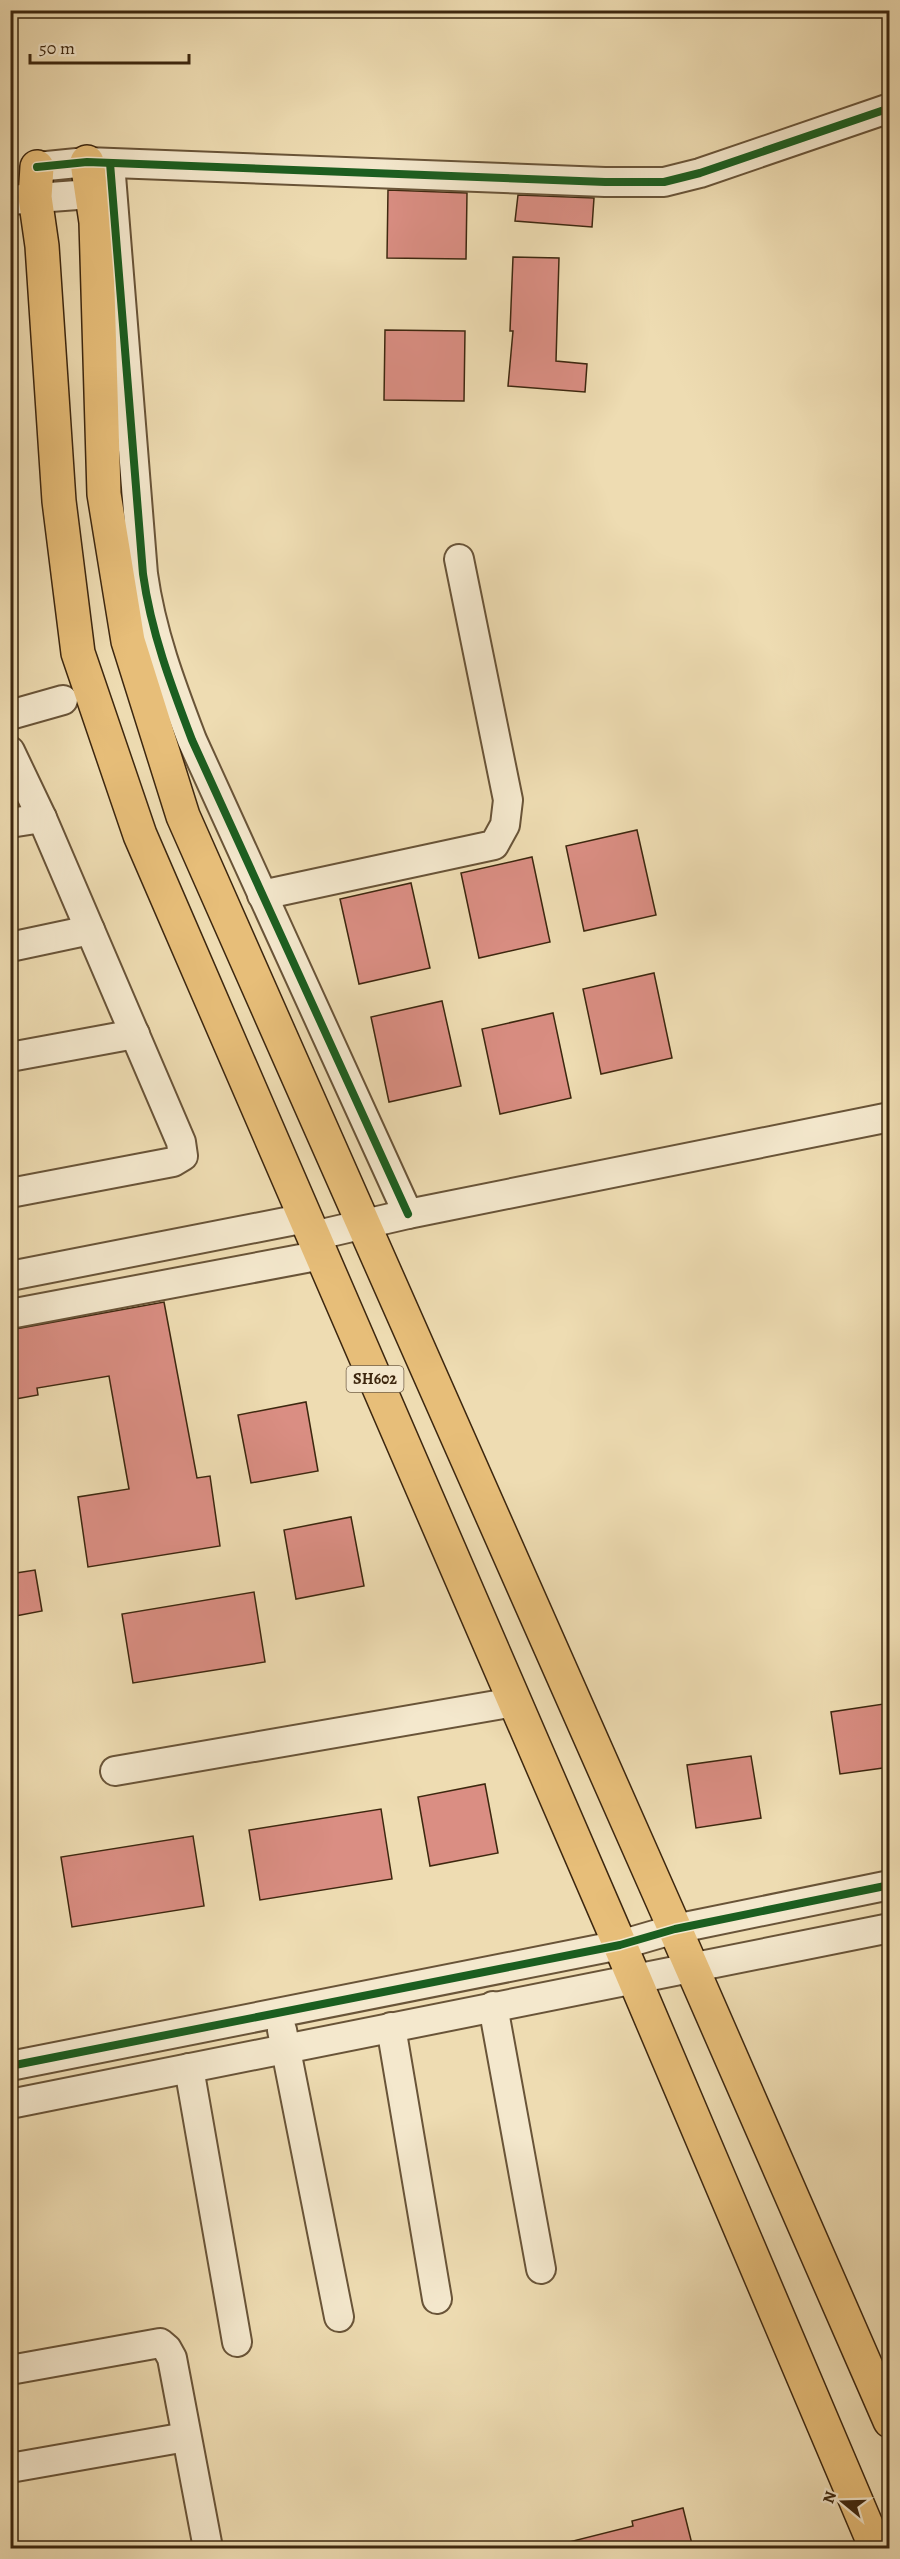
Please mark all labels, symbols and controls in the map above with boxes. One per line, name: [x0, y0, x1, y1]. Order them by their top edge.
scale bar: [30, 27, 189, 65]
text: 50 m: [39, 36, 75, 60]
road number: SH602: [346, 1366, 404, 1392]
north arrow: [813, 2472, 873, 2532]
text: N: [817, 2488, 842, 2507]

